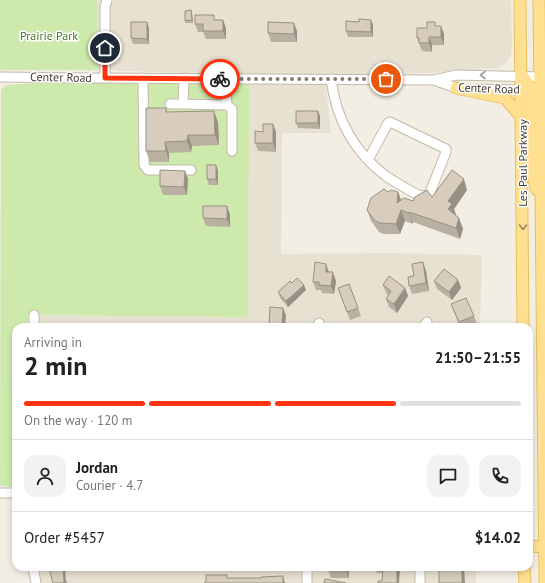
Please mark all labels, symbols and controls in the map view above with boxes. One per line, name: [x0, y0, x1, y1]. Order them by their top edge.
park label: Prairie Park: [20, 28, 78, 43]
pin: [88, 31, 122, 65]
icon: home: [94, 37, 116, 59]
courier: [200, 59, 240, 99]
pin: [369, 62, 403, 96]
icon: bike: [209, 68, 231, 90]
icon: bag: [375, 68, 397, 90]
street label: Center Road: [30, 69, 92, 85]
one-way arrow: [480, 71, 486, 79]
street label: Center Road: [458, 79, 520, 97]
street label: Les Paul Parkway: [515, 119, 530, 207]
one-way arrow: [519, 224, 527, 230]
text: Arriving in: [24, 334, 82, 351]
text: 21:50–21:55: [435, 348, 521, 367]
text: 2 min: [24, 349, 87, 382]
text: On the way · 120 m: [24, 412, 132, 429]
button: person: [24, 455, 66, 497]
button: chat: [427, 455, 469, 497]
button: phone: [479, 455, 521, 497]
text: Jordan: [76, 458, 118, 477]
text: Courier · 4.7: [76, 477, 143, 494]
text: Order #5457: [24, 528, 105, 547]
text: $14.02: [475, 528, 521, 547]

